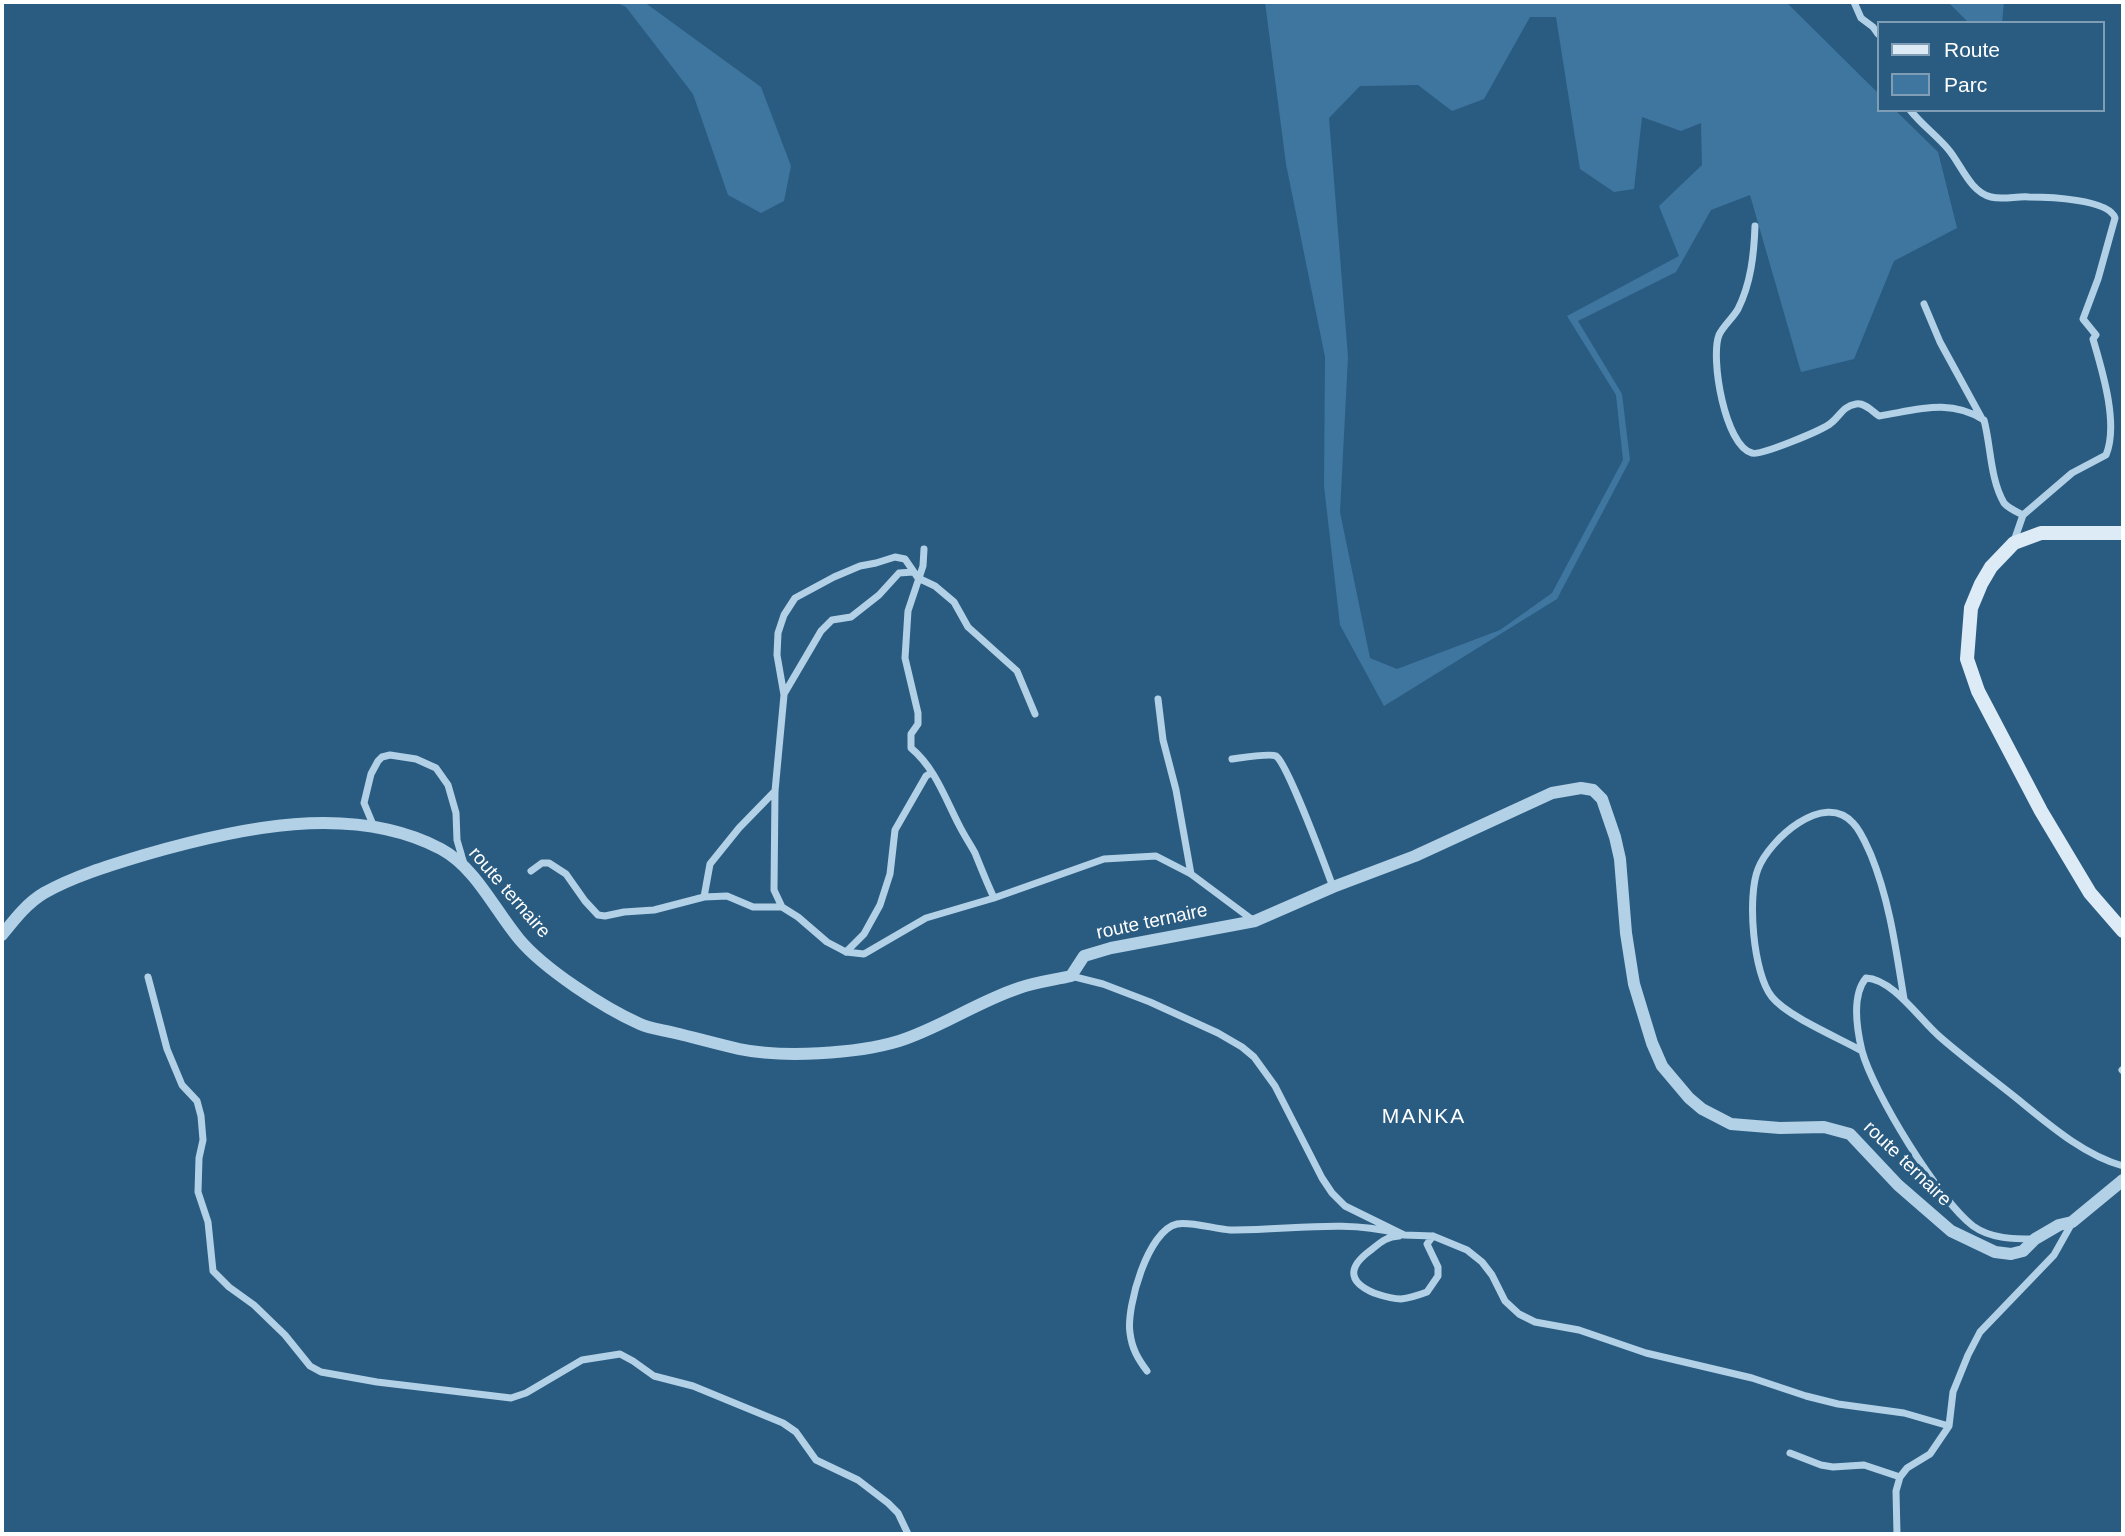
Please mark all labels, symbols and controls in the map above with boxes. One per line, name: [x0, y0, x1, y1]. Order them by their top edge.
legend: [1876, 21, 2104, 112]
text: Route: [1944, 38, 2000, 61]
text: Parc: [1944, 73, 1987, 96]
street label: route ternaire: [463, 843, 555, 943]
street label: route ternaire: [1094, 899, 1210, 945]
district label: MANKA: [1382, 1104, 1466, 1130]
street label: route ternaire: [1858, 1117, 1956, 1211]

